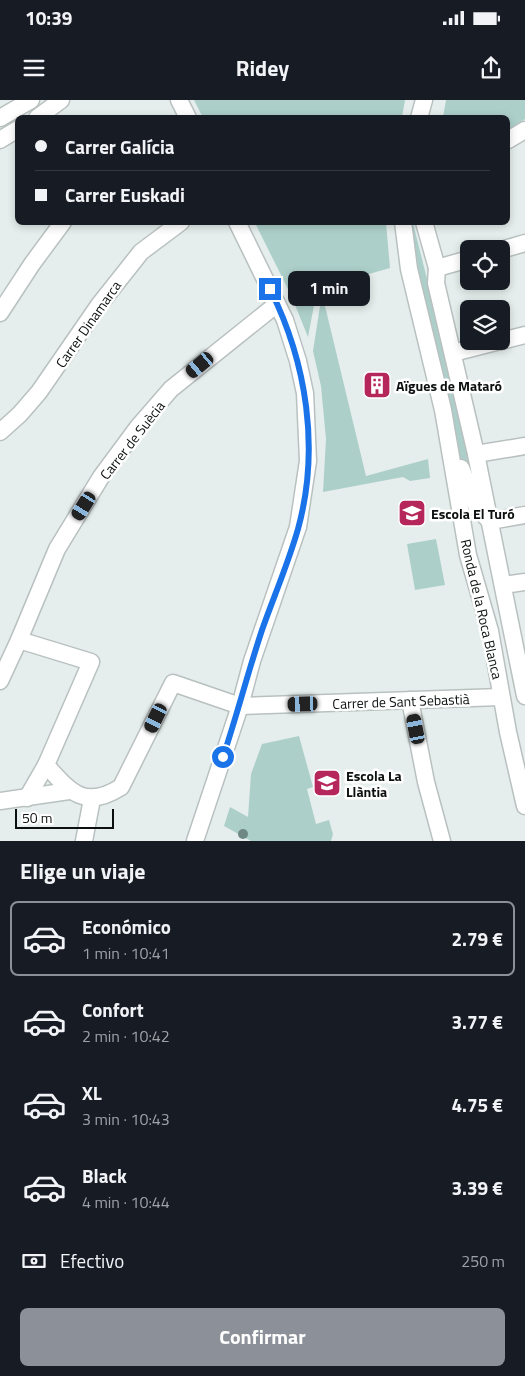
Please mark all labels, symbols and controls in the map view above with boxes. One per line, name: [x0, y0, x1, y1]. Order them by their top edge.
text: 10:39: [25, 3, 72, 32]
text: Ridey: [236, 51, 289, 85]
icon: menu: [20, 54, 48, 82]
icon: share: [477, 54, 505, 82]
text: Carrer Galícia: [65, 132, 175, 161]
text: Carrer Euskadi: [65, 180, 185, 209]
map controls: [460, 240, 510, 350]
button: locate: [460, 240, 510, 290]
callout: 1 min: [288, 272, 370, 306]
street label: Carrer Dinamarca: [50, 276, 126, 372]
text: 1 min: [310, 276, 348, 300]
route end: [259, 278, 281, 300]
button: layers: [460, 300, 510, 350]
car: [183, 350, 216, 380]
building icon: Aïgues de Mataró: [362, 370, 392, 400]
place label: Aïgues de Mataró: [396, 375, 502, 396]
street label: Carrer de Suècia: [94, 396, 170, 484]
car: [69, 489, 98, 523]
school or university icon: Escola El Turó: [397, 498, 427, 528]
place label: Escola El Turó: [431, 503, 515, 524]
street label: Ronda de la Roca Blanca: [456, 537, 508, 681]
street label: Carrer de Sant Sebastià: [332, 688, 470, 714]
car: [287, 696, 318, 712]
car: [142, 701, 169, 735]
car: [405, 713, 426, 745]
route start: [212, 746, 234, 768]
place label: Escola La Llàntia: [346, 765, 402, 802]
school or university icon: Escola La Llàntia: [312, 768, 342, 798]
scale bar: [15, 806, 114, 829]
text: 50 m: [22, 807, 52, 828]
text: Elige un viaje: [20, 854, 146, 888]
text: Económico: [82, 912, 171, 941]
icon: car: [22, 916, 67, 961]
text: 2.79 €: [451, 924, 503, 953]
text: 1 min · 10:41: [82, 941, 170, 965]
text: Confort: [82, 995, 144, 1024]
icon: car: [22, 999, 67, 1044]
text: 3.77 €: [451, 1007, 503, 1036]
text: 2 min · 10:42: [82, 1024, 170, 1048]
text: XL: [82, 1078, 102, 1107]
icon: car: [22, 1082, 67, 1127]
text: 4.75 €: [451, 1090, 503, 1119]
text: 3 min · 10:43: [82, 1107, 170, 1131]
text: Black: [82, 1161, 127, 1190]
icon: car: [22, 1165, 67, 1210]
text: 3.39 €: [451, 1173, 503, 1202]
text: 4 min · 10:44: [82, 1190, 170, 1214]
text: Efectivo: [60, 1246, 124, 1275]
icon: cash: [20, 1247, 48, 1275]
text: 250 m: [461, 1249, 505, 1273]
button: Confirmar: [20, 1308, 505, 1366]

